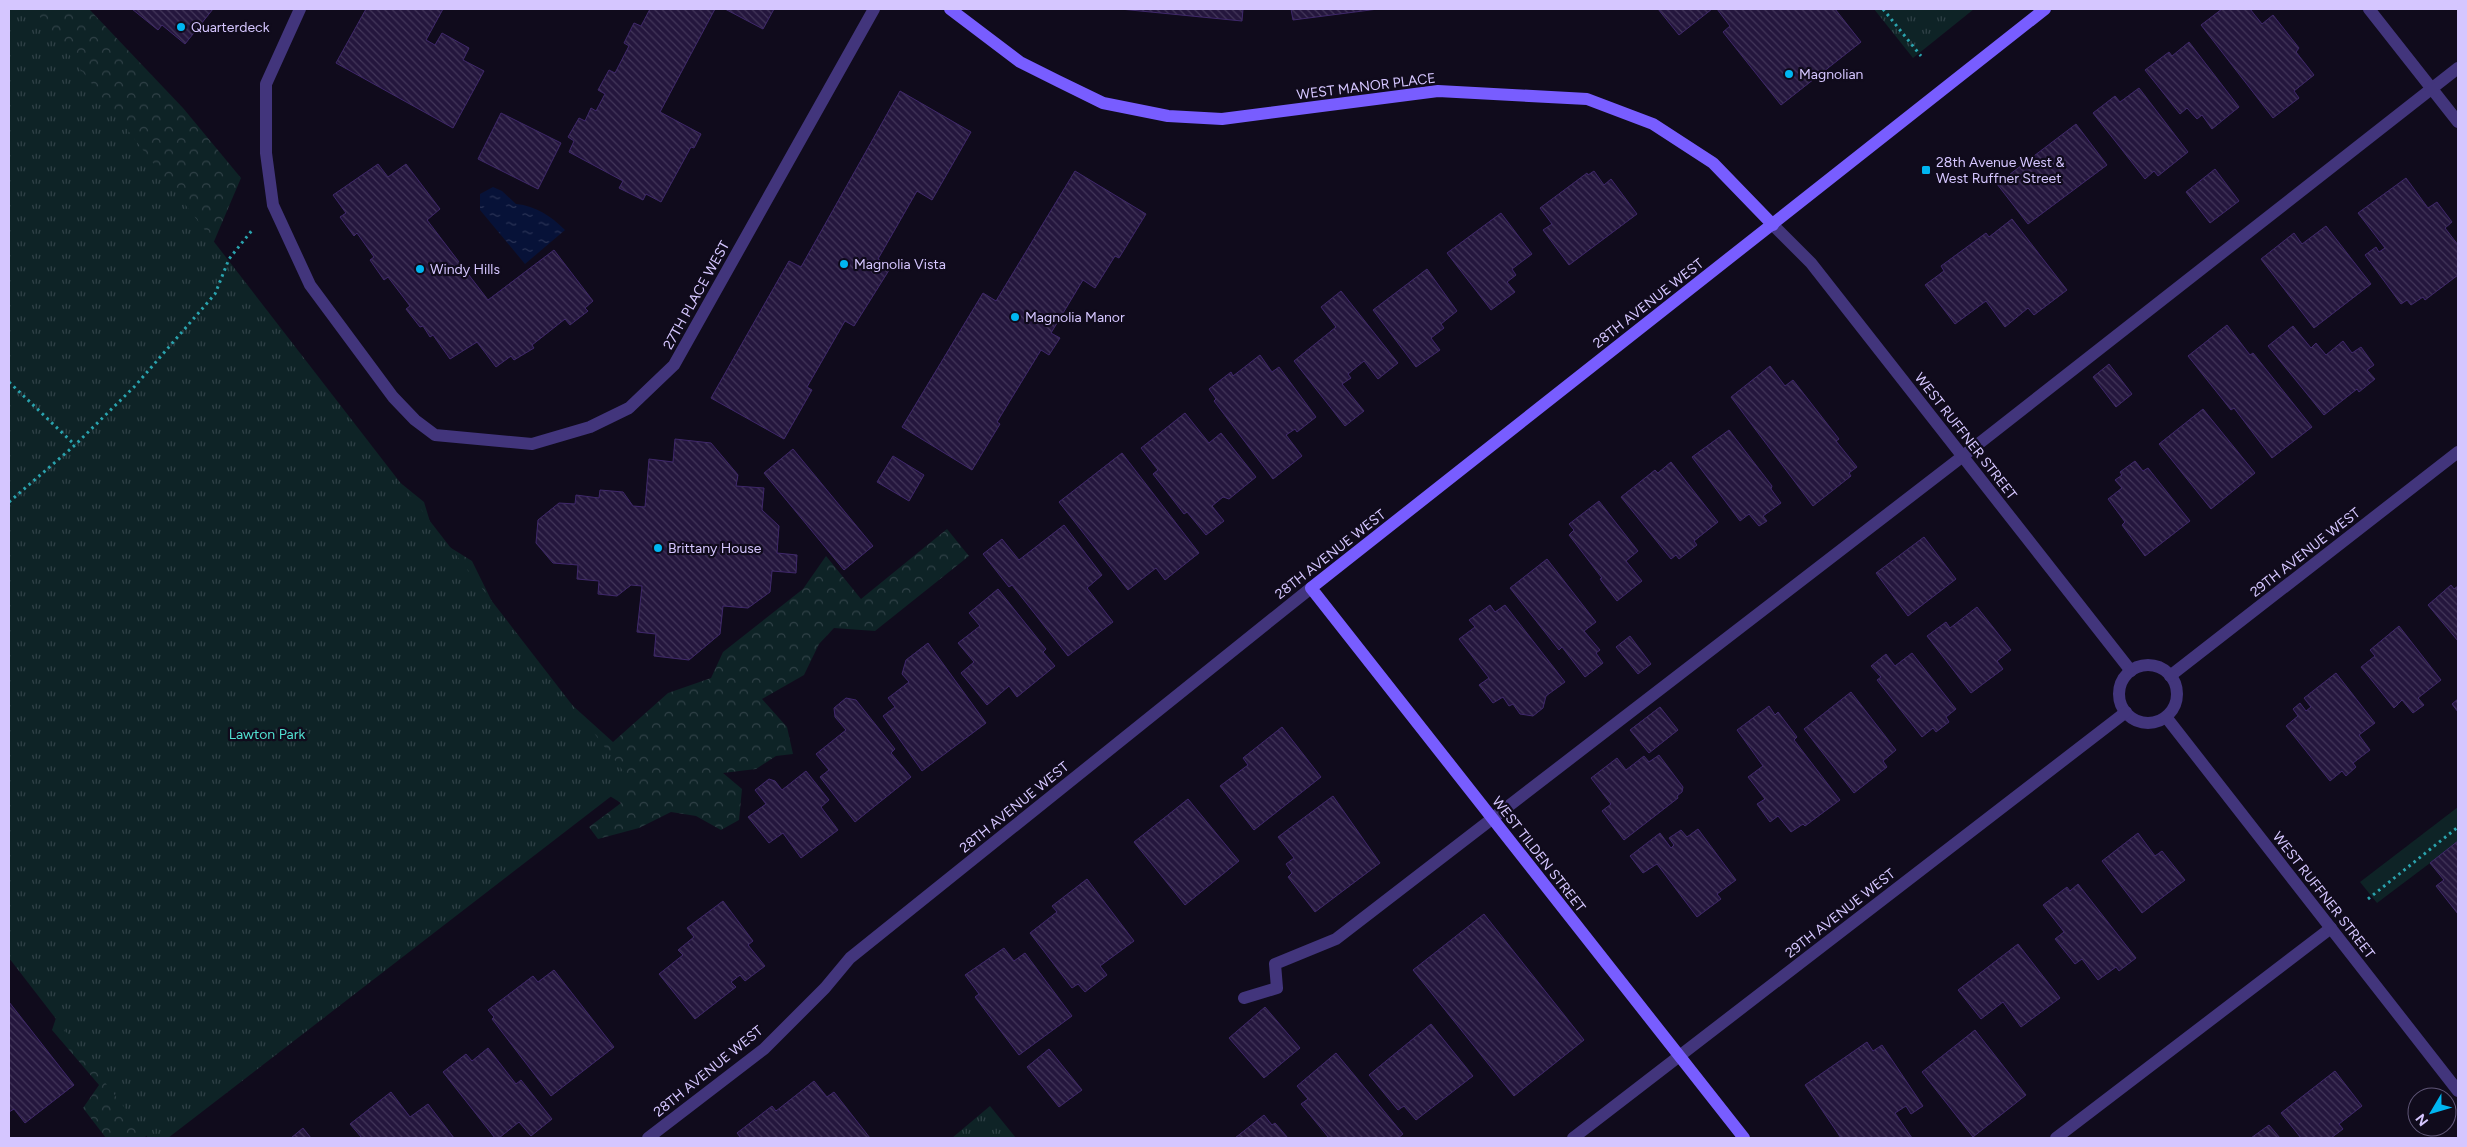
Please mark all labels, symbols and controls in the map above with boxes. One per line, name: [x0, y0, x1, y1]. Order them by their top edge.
place label: Quarterdeck: [191, 19, 270, 36]
marker: Quarterdeck: [175, 21, 187, 33]
place label: Magnolian: [1799, 66, 1864, 83]
marker: Magnolian: [1783, 68, 1795, 80]
street label: WEST MANOR PLACE: [1296, 70, 1436, 103]
place label: 28th Avenue West & West Ruffner Street: [1936, 154, 2065, 187]
marker: 28th Avenue West & West Ruffner Street: [1920, 164, 1932, 176]
street label: 27TH PLACE WEST: [660, 238, 733, 352]
street label: 28TH AVENUE WEST: [1590, 255, 1707, 352]
place label: Magnolia Vista: [854, 256, 946, 273]
marker: Magnolia Vista: [838, 258, 850, 270]
place label: Windy Hills: [430, 261, 500, 278]
marker: Windy Hills: [414, 263, 426, 275]
place label: Magnolia Manor: [1025, 309, 1125, 326]
marker: Magnolia Manor: [1009, 311, 1021, 323]
street label: WEST RUFFNER STREET: [1911, 370, 2021, 503]
street label: 29TH AVENUE WEST: [2247, 504, 2364, 601]
street label: 28TH AVENUE WEST: [1272, 506, 1389, 603]
place label: Brittany House: [668, 540, 762, 557]
marker: Brittany House: [652, 542, 664, 554]
park label: Lawton Park: [229, 726, 305, 743]
street label: 28TH AVENUE WEST: [956, 758, 1073, 857]
street label: WEST TILDEN STREET: [1488, 793, 1589, 916]
street label: WEST RUFFNER STREET: [2269, 829, 2379, 962]
street label: 29TH AVENUE WEST: [1782, 865, 1899, 962]
street label: 28TH AVENUE WEST: [650, 1022, 767, 1121]
north arrow: [2407, 1087, 2457, 1137]
text: N: [2412, 1110, 2432, 1129]

